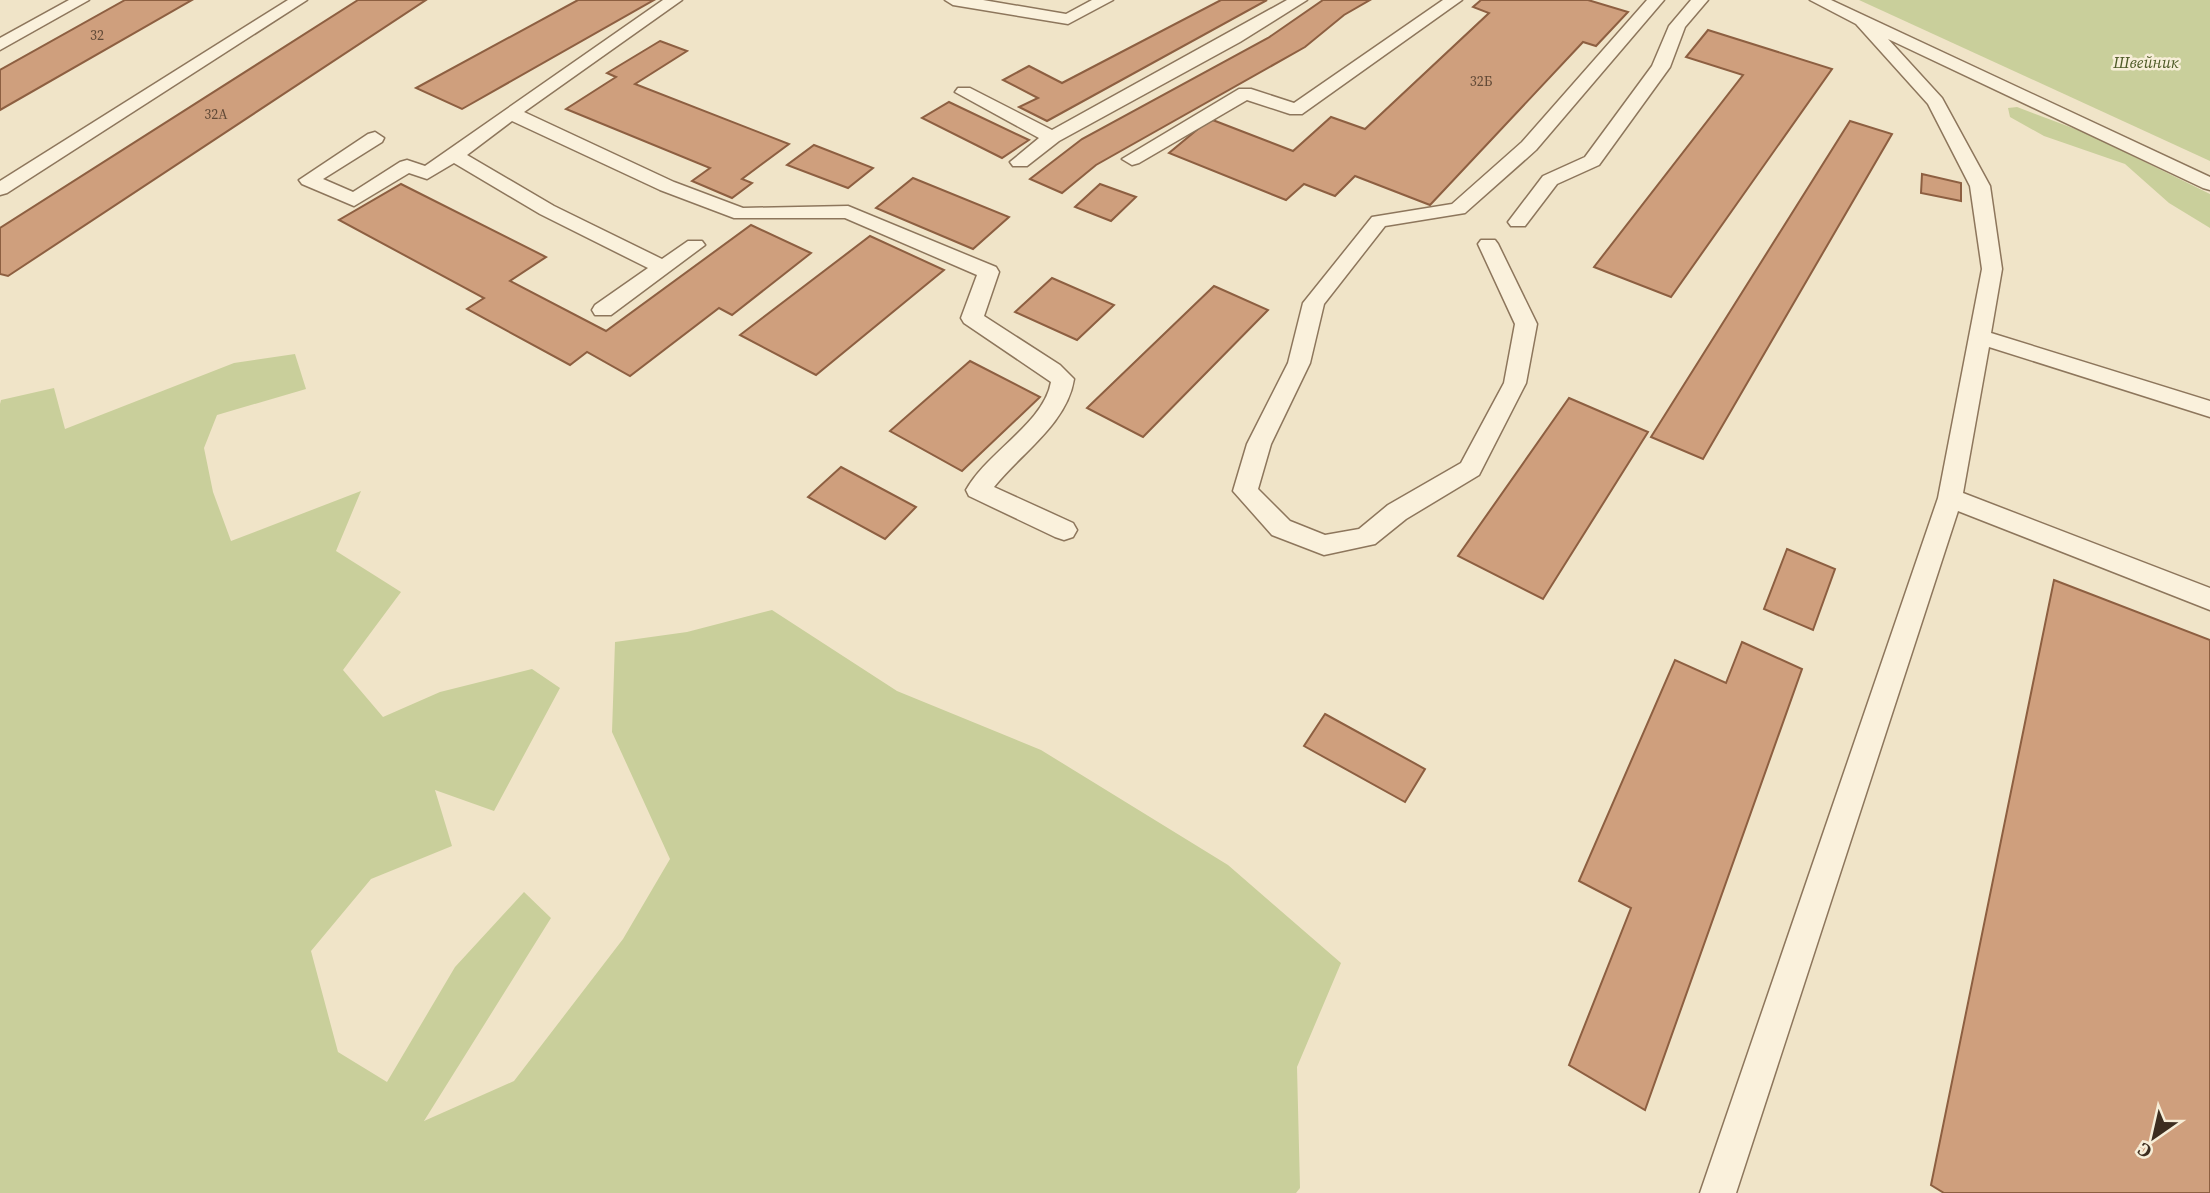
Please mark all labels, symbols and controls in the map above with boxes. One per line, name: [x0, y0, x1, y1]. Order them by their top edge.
house number: 32: [90, 25, 104, 45]
park label: Швейник: [2112, 51, 2179, 73]
house number: 32Б: [1470, 71, 1493, 91]
house number: 32А: [204, 104, 228, 124]
north arrow: [2119, 1102, 2189, 1172]
text: С: [2132, 1137, 2157, 1165]

